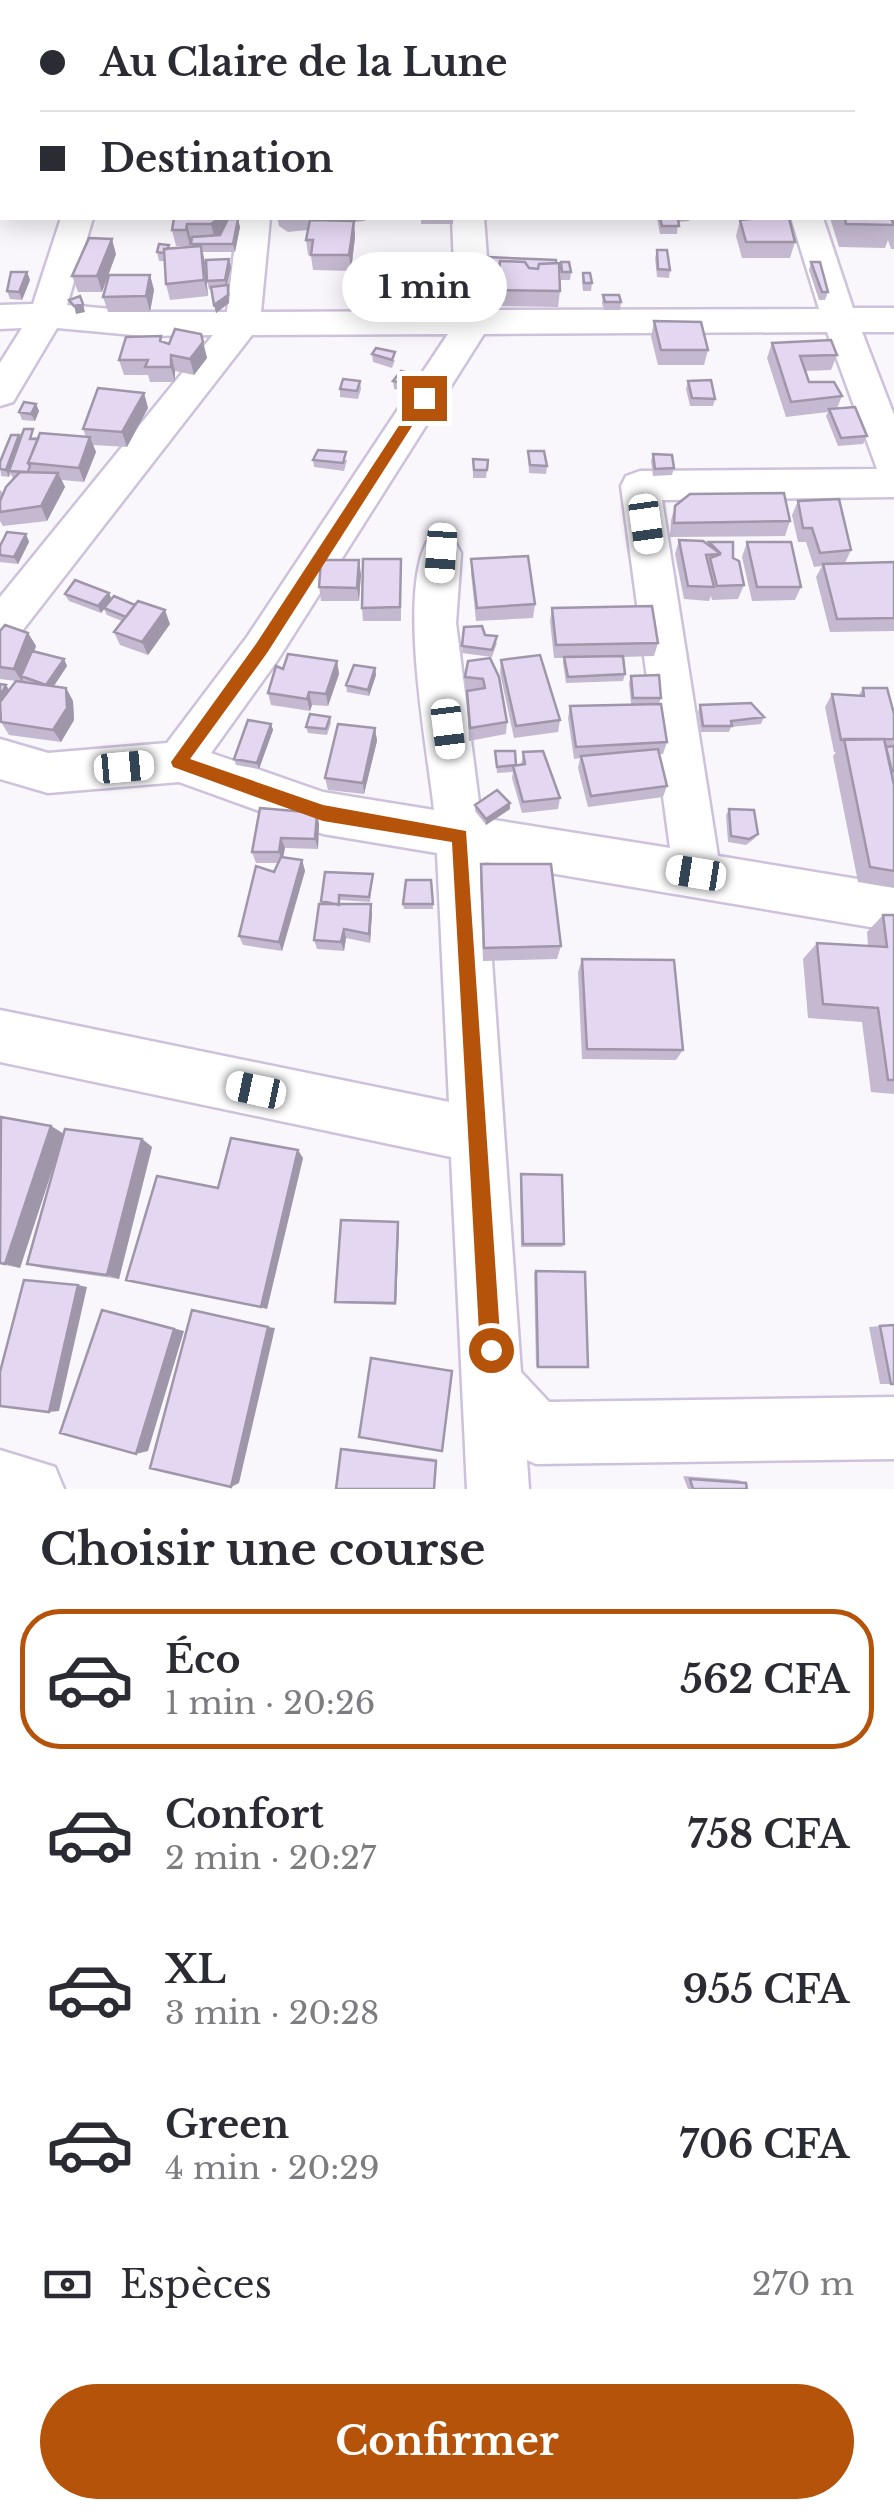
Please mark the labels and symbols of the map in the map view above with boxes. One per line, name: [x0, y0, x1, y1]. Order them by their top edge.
callout: 1 min: [342, 253, 506, 323]
route end: [402, 376, 447, 421]
car: [627, 492, 665, 556]
car: [424, 522, 458, 584]
car: [429, 697, 467, 761]
car: [93, 749, 155, 785]
car: [664, 853, 728, 893]
car: [224, 1069, 288, 1111]
route start: [469, 1328, 514, 1373]

